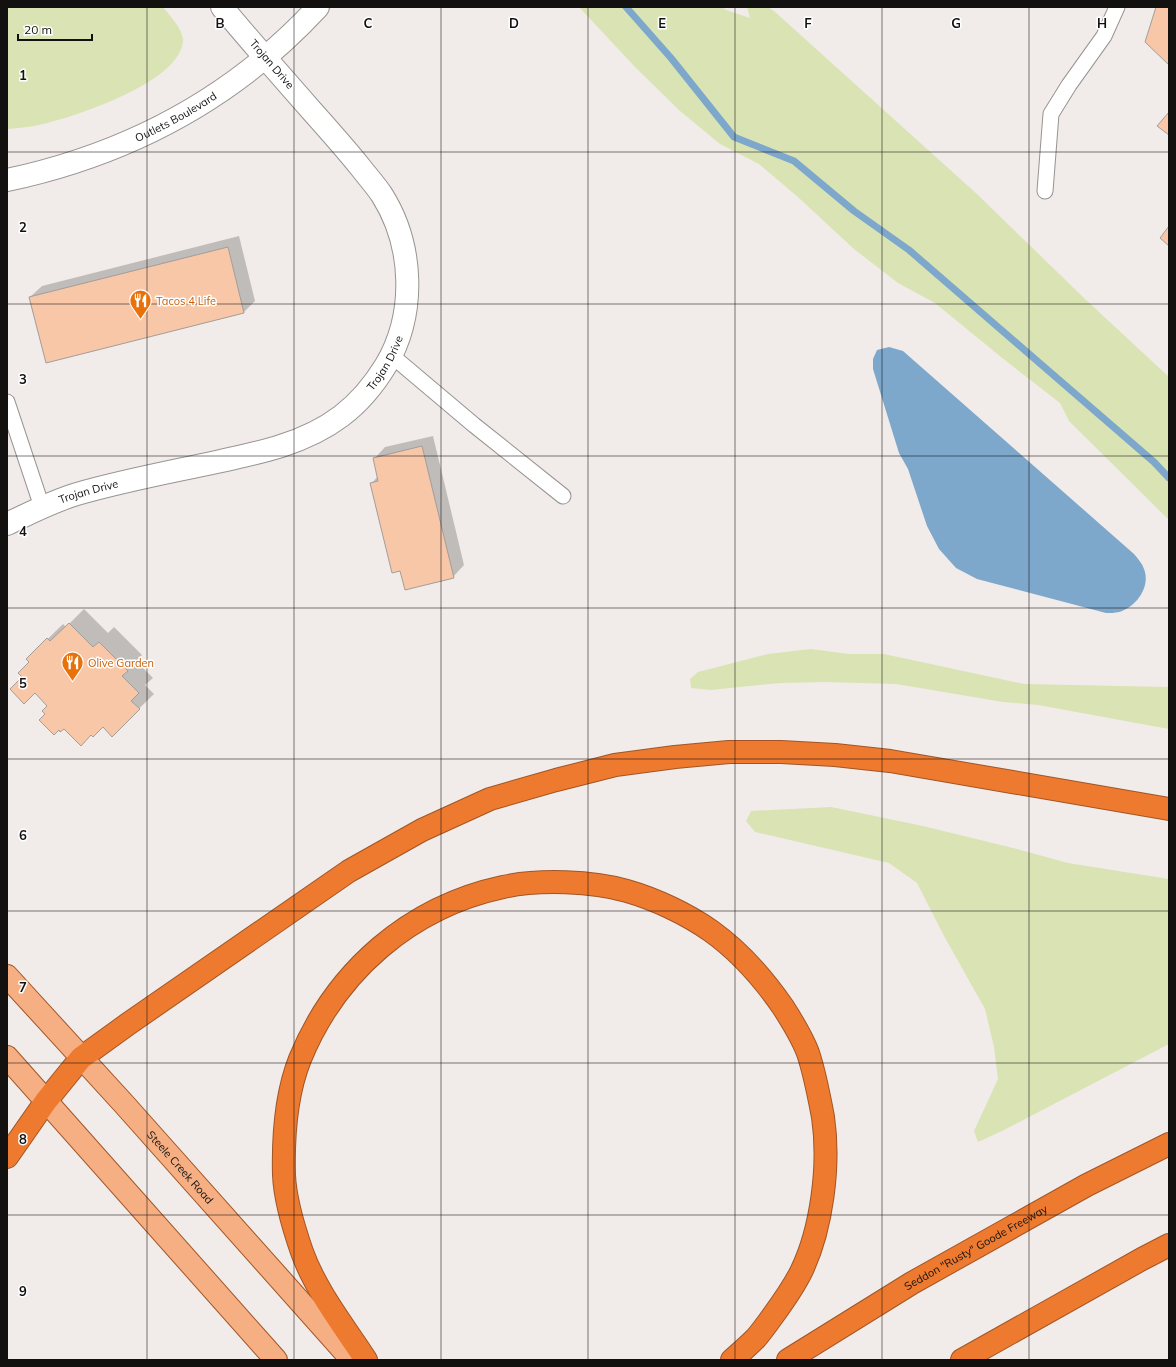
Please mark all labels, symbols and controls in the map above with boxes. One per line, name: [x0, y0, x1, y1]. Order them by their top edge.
text: B: [216, 15, 225, 31]
text: C: [364, 15, 373, 31]
text: D: [509, 15, 519, 31]
text: E: [658, 15, 666, 31]
text: F: [804, 15, 812, 31]
text: G: [951, 15, 961, 31]
text: H: [1097, 15, 1107, 31]
scale bar: [18, 16, 92, 42]
text: 20 m: [24, 22, 52, 37]
street label: Trojan Drive: [247, 36, 297, 92]
text: 1: [19, 67, 27, 83]
street label: Outlets Boulevard: [133, 89, 219, 145]
text: 2: [19, 219, 27, 235]
restaurant icon: Tacos 4 Life: [128, 288, 154, 321]
place label: Tacos 4 Life: [156, 294, 216, 308]
street label: Trojan Drive: [364, 334, 406, 393]
text: 3: [19, 371, 27, 387]
street label: Trojan Drive: [57, 476, 120, 507]
text: 4: [19, 523, 27, 539]
restaurant icon: Olive Garden: [59, 650, 85, 683]
place label: Olive Garden: [88, 656, 154, 670]
text: 5: [19, 675, 27, 691]
text: 6: [19, 827, 27, 843]
text: 7: [19, 979, 27, 995]
street label: Steele Creek Road: [144, 1128, 216, 1207]
text: 8: [19, 1131, 27, 1147]
street label: Seddon "Rusty" Goode Freeway: [901, 1202, 1050, 1293]
text: 9: [19, 1283, 27, 1299]

